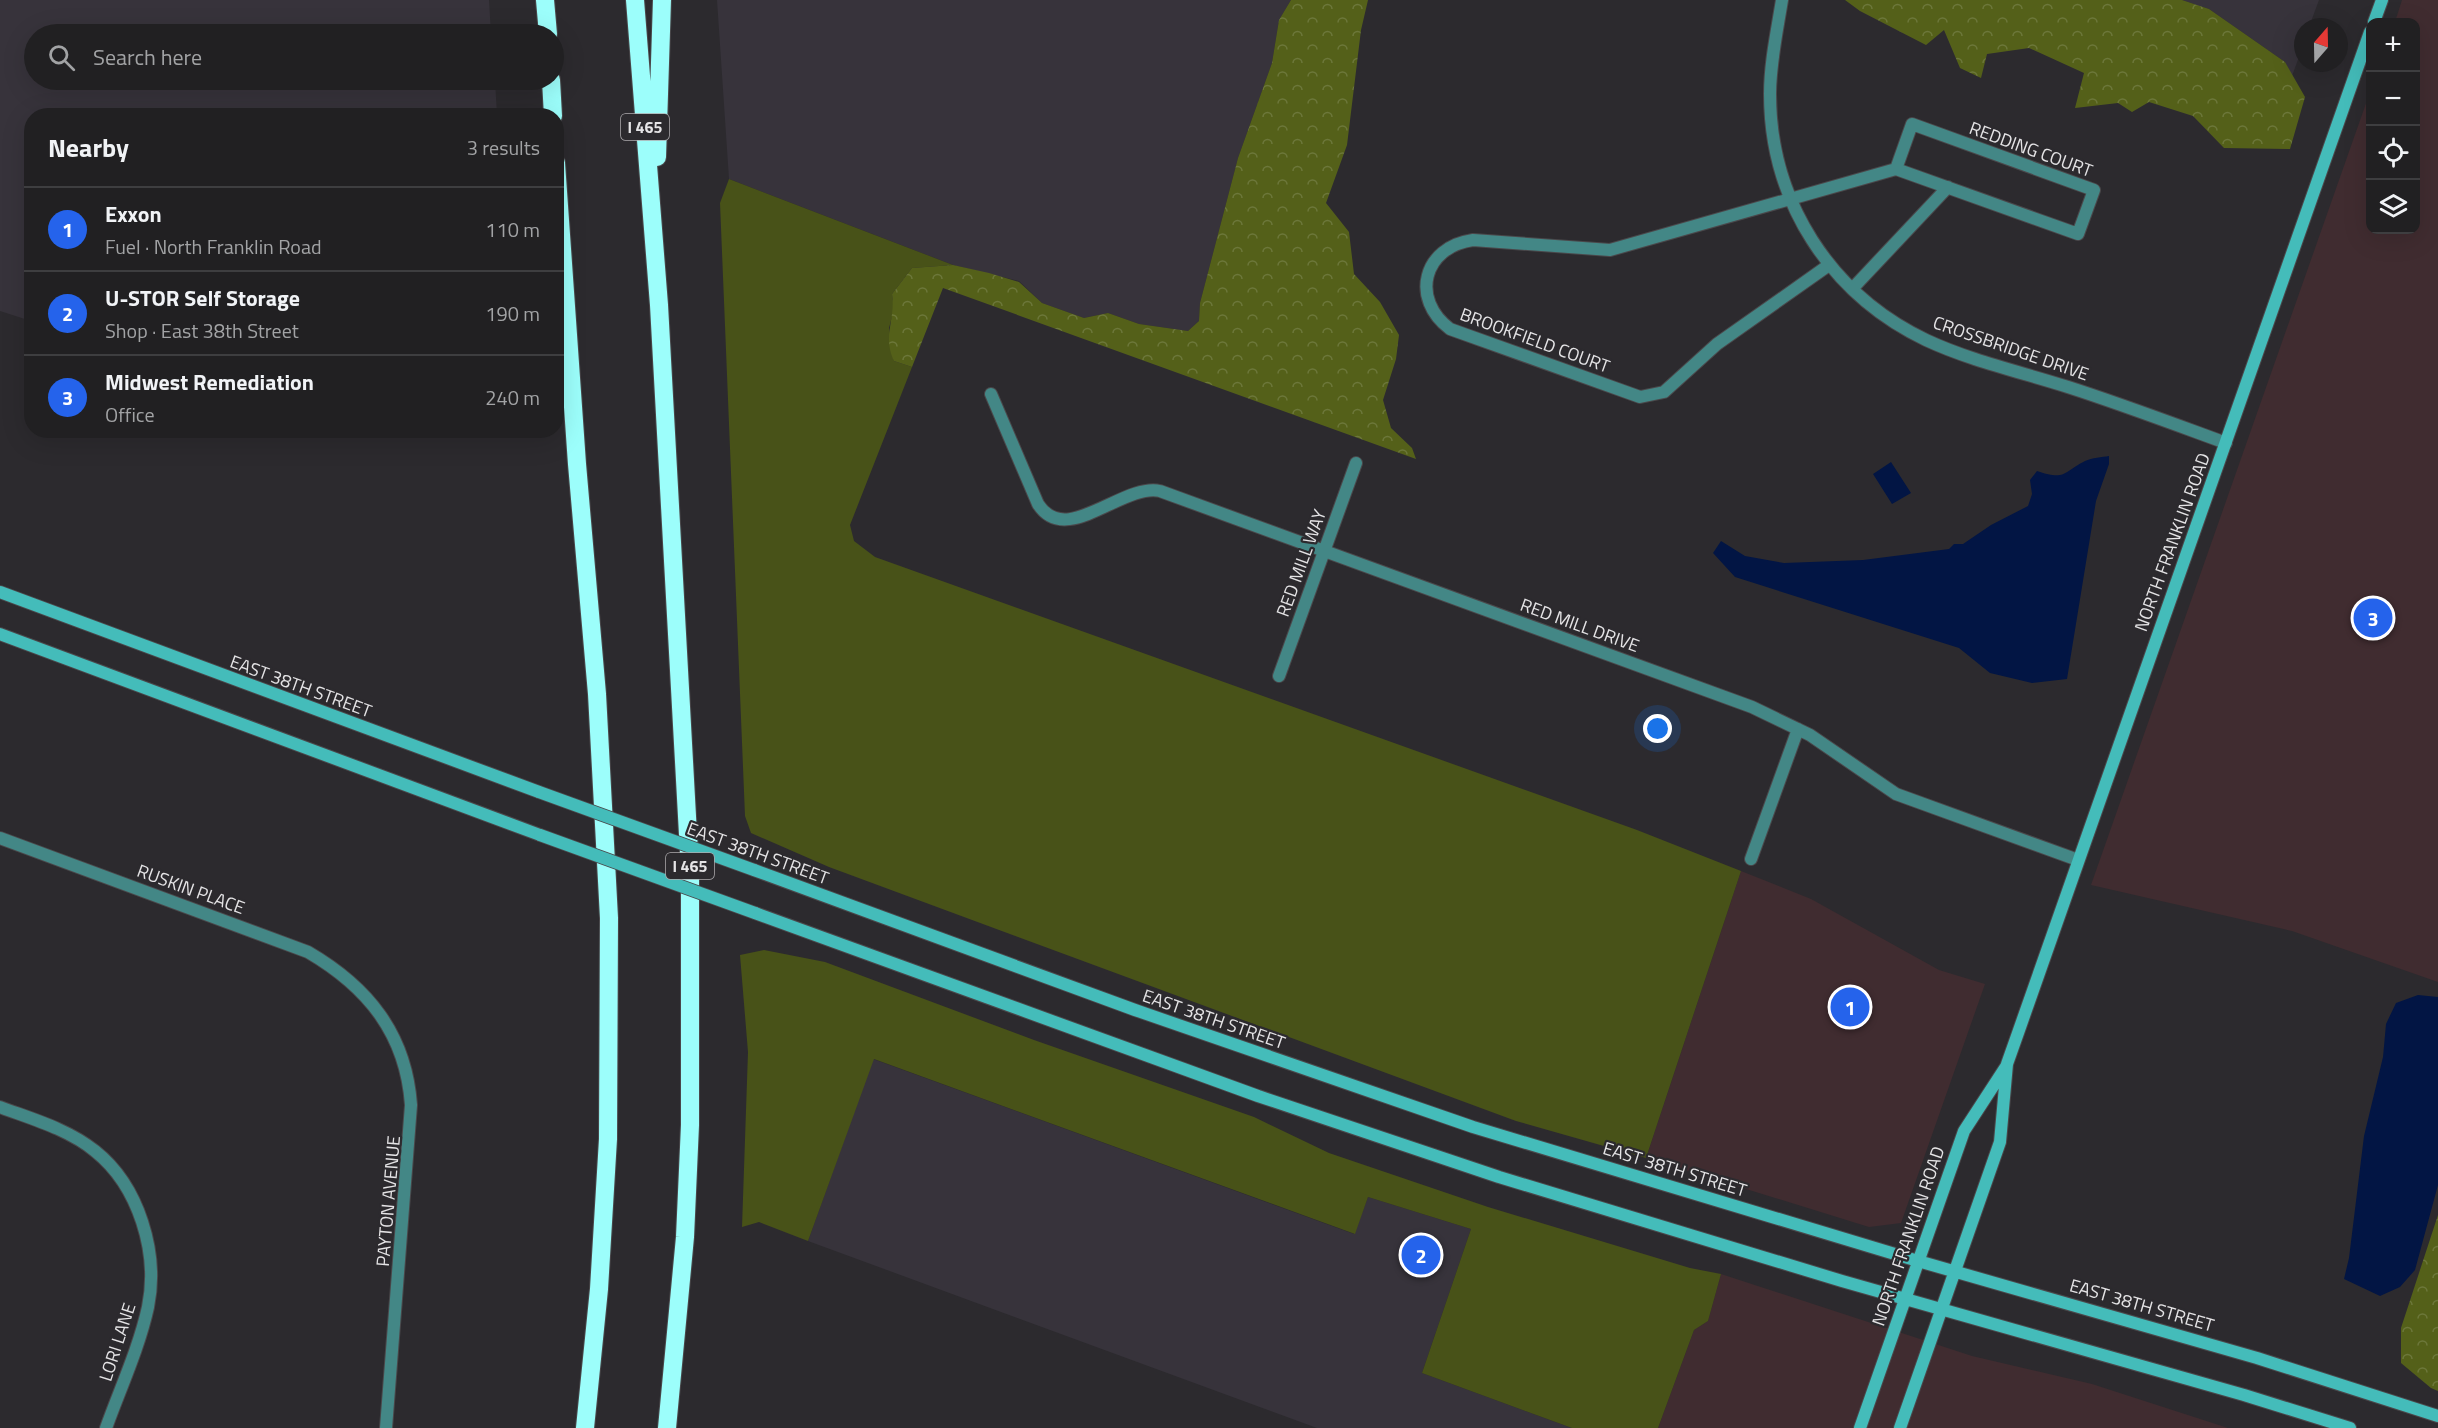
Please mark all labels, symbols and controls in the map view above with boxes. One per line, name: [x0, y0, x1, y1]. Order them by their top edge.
north arrow: [2294, 18, 2348, 72]
map controls: [2366, 18, 2420, 234]
button: +: [2366, 18, 2420, 72]
search box: [24, 24, 564, 90]
text: Search here: [93, 40, 202, 74]
icon: search: [45, 41, 78, 74]
button: −: [2366, 72, 2420, 126]
road number: I 465: [621, 114, 669, 140]
street label: REDDING COURT: [1966, 114, 2097, 184]
button: locate: [2366, 126, 2420, 180]
text: Nearby: [48, 128, 129, 167]
text: 3 results: [467, 132, 540, 163]
button: layers: [2366, 180, 2420, 234]
text: Exxon: [105, 197, 162, 231]
text: 1: [62, 214, 73, 245]
text: 110 m: [485, 214, 540, 245]
text: Fuel · North Franklin Road: [105, 231, 322, 262]
text: U-STOR Self Storage: [105, 281, 300, 315]
text: 2: [62, 298, 73, 329]
text: 190 m: [485, 298, 540, 329]
street label: BROOKFIELD COURT: [1456, 300, 1614, 380]
street label: CROSSBRIDGE DRIVE: [1930, 309, 2093, 387]
text: Shop · East 38th Street: [105, 315, 299, 346]
text: Midwest Remediation: [105, 365, 314, 399]
text: 3: [62, 382, 73, 413]
text: 240 m: [485, 382, 540, 413]
text: Office: [105, 399, 155, 430]
street label: NORTH FRANKLIN ROAD: [2127, 449, 2217, 635]
street label: RED MILL WAY: [1269, 505, 1333, 620]
street label: RED MILL DRIVE: [1517, 591, 1643, 659]
pin: 3: [2354, 596, 2392, 640]
street label: EAST 38TH STREET: [226, 648, 376, 724]
your location: [1643, 714, 1672, 743]
street label: EAST 38TH STREET: [683, 815, 833, 891]
road number: I 465: [666, 853, 714, 879]
street label: RUSKIN PLACE: [133, 857, 249, 921]
street label: EAST 38TH STREET: [1139, 982, 1289, 1056]
pin: 1: [1830, 984, 1870, 1030]
street label: PAYTON AVENUE: [369, 1134, 407, 1268]
street label: EAST 38TH STREET: [1600, 1134, 1751, 1204]
street label: NORTH FRANKLIN ROAD: [1865, 1143, 1951, 1329]
pin: 2: [1402, 1232, 1440, 1278]
street label: EAST 38TH STREET: [2067, 1271, 2218, 1339]
street label: LORI LANE: [92, 1299, 142, 1385]

